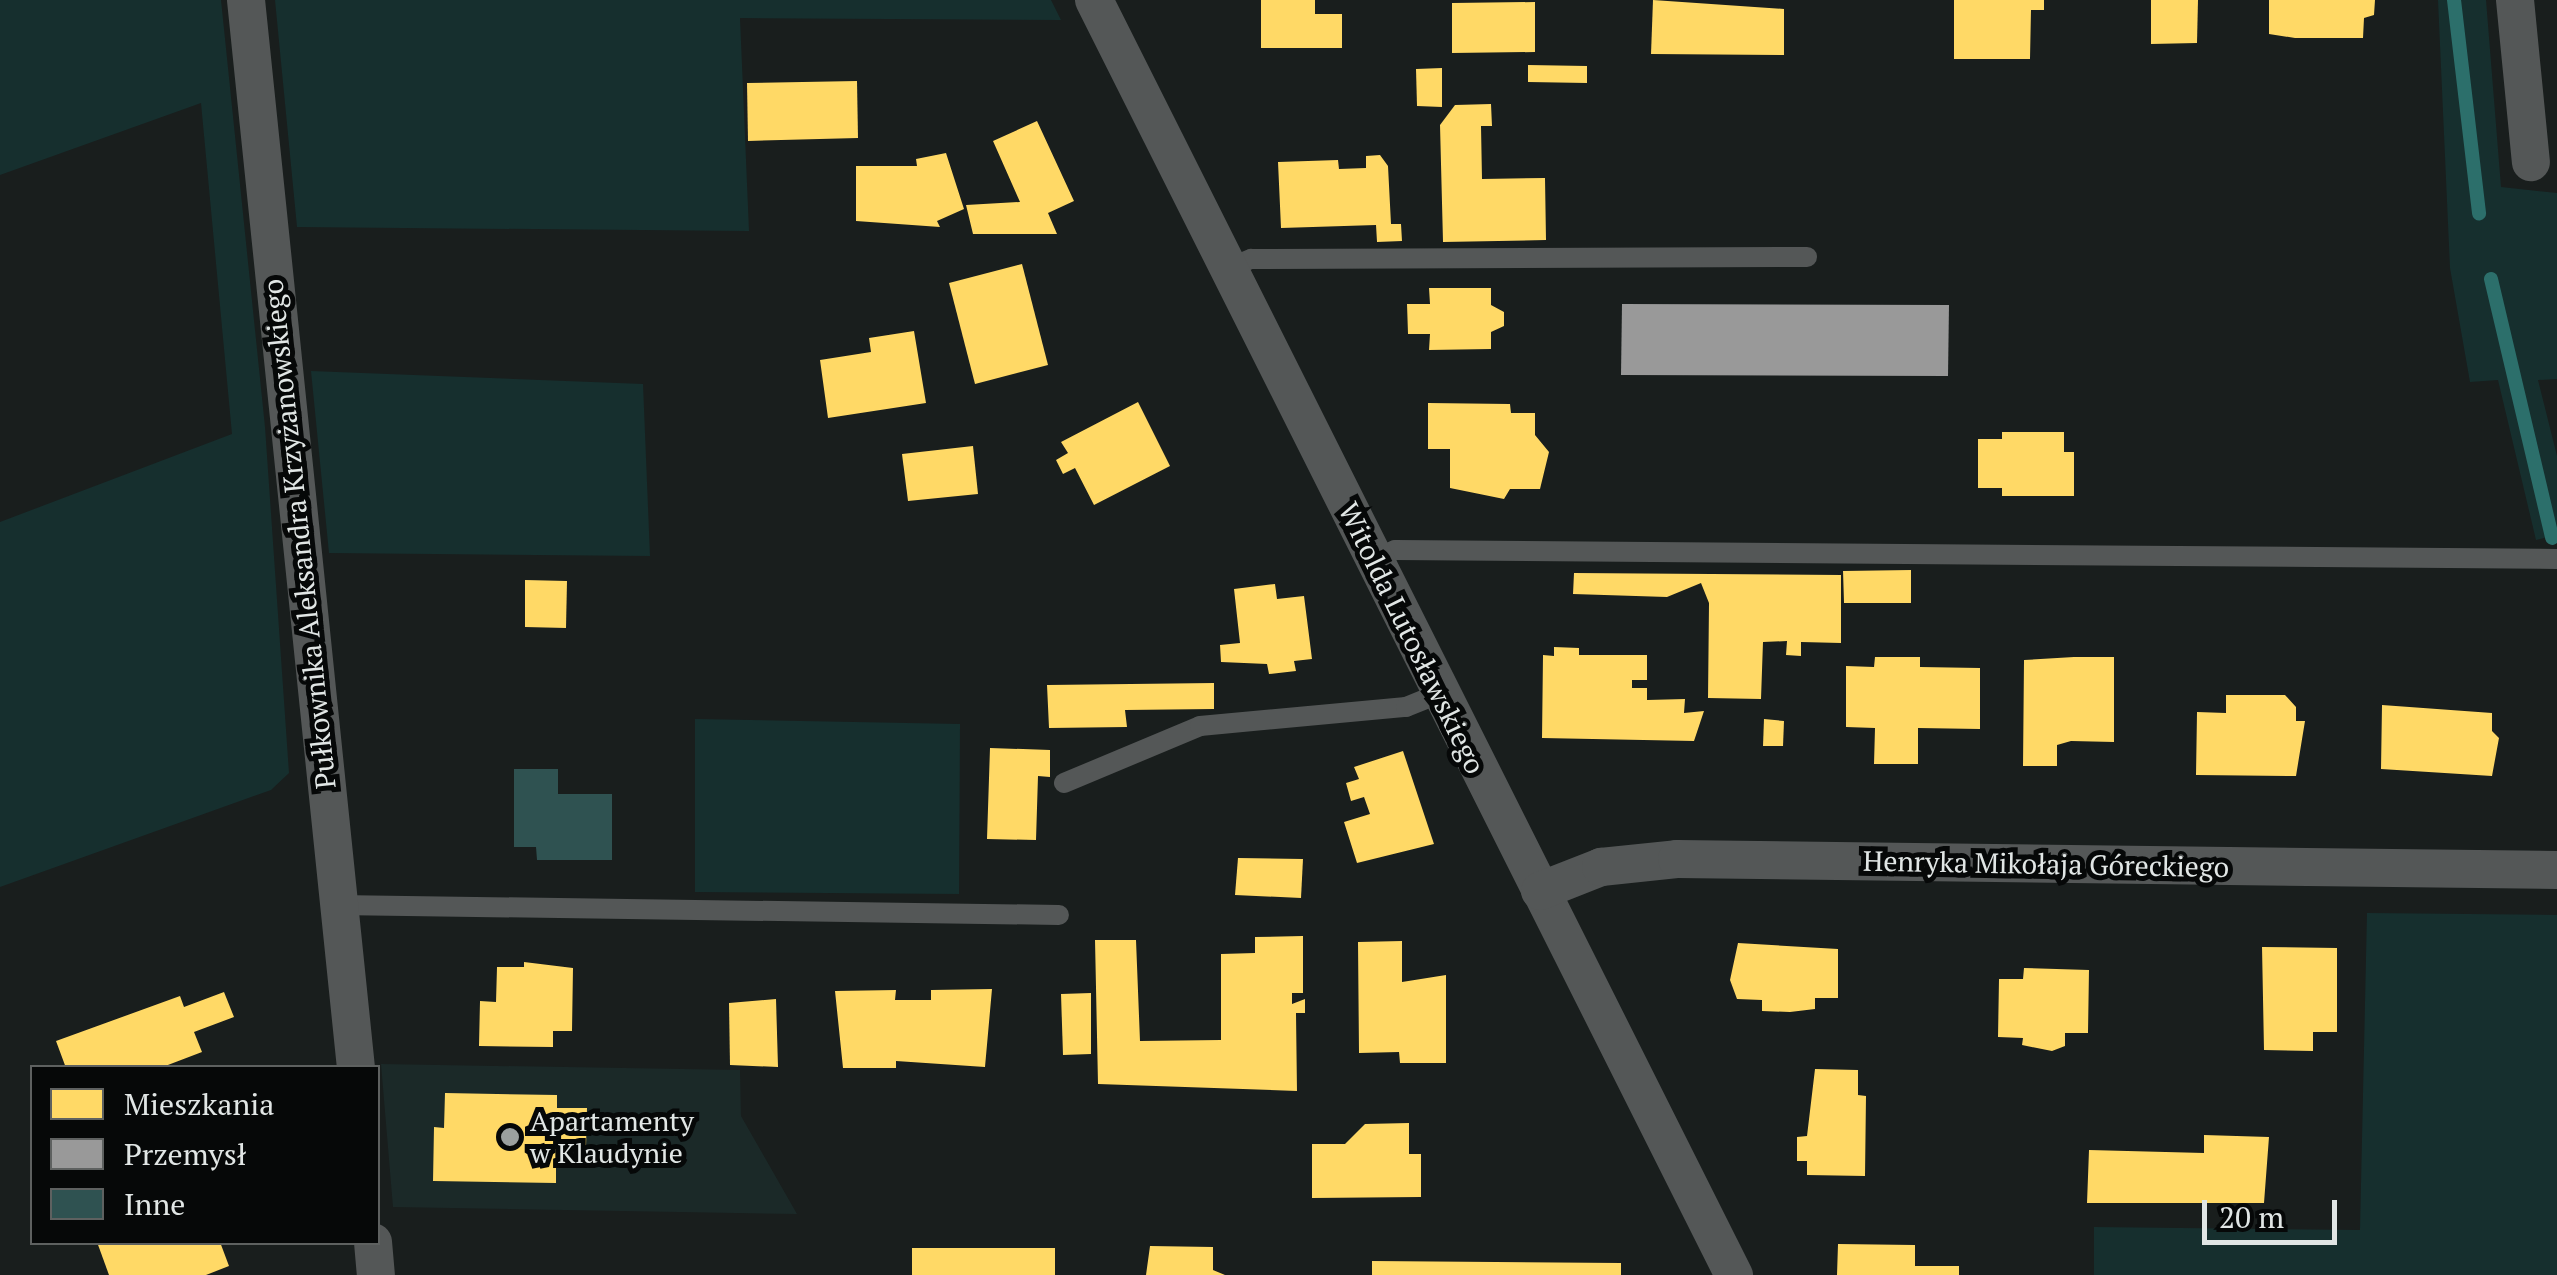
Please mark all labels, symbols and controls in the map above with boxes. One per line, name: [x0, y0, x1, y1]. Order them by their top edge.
street label: Pułkownika Aleksandra Krzyżanowskiego: [255, 277, 343, 791]
street label: Witolda Lutosławskiego: [1332, 497, 1492, 779]
street label: Henryka Mikołaja Góreckiego: [1863, 844, 2229, 884]
legend: [30, 1065, 380, 1245]
text: Mieszkania: [124, 1084, 274, 1124]
place label: Apartamenty w Klaudynie: [530, 1104, 694, 1170]
marker: Apartamenty w Klaudynie: [499, 1126, 521, 1148]
text: Przemysł: [124, 1134, 247, 1174]
scale bar: [2207, 1180, 2342, 1242]
text: Inne: [124, 1184, 185, 1224]
text: 20 m: [2219, 1197, 2284, 1237]

